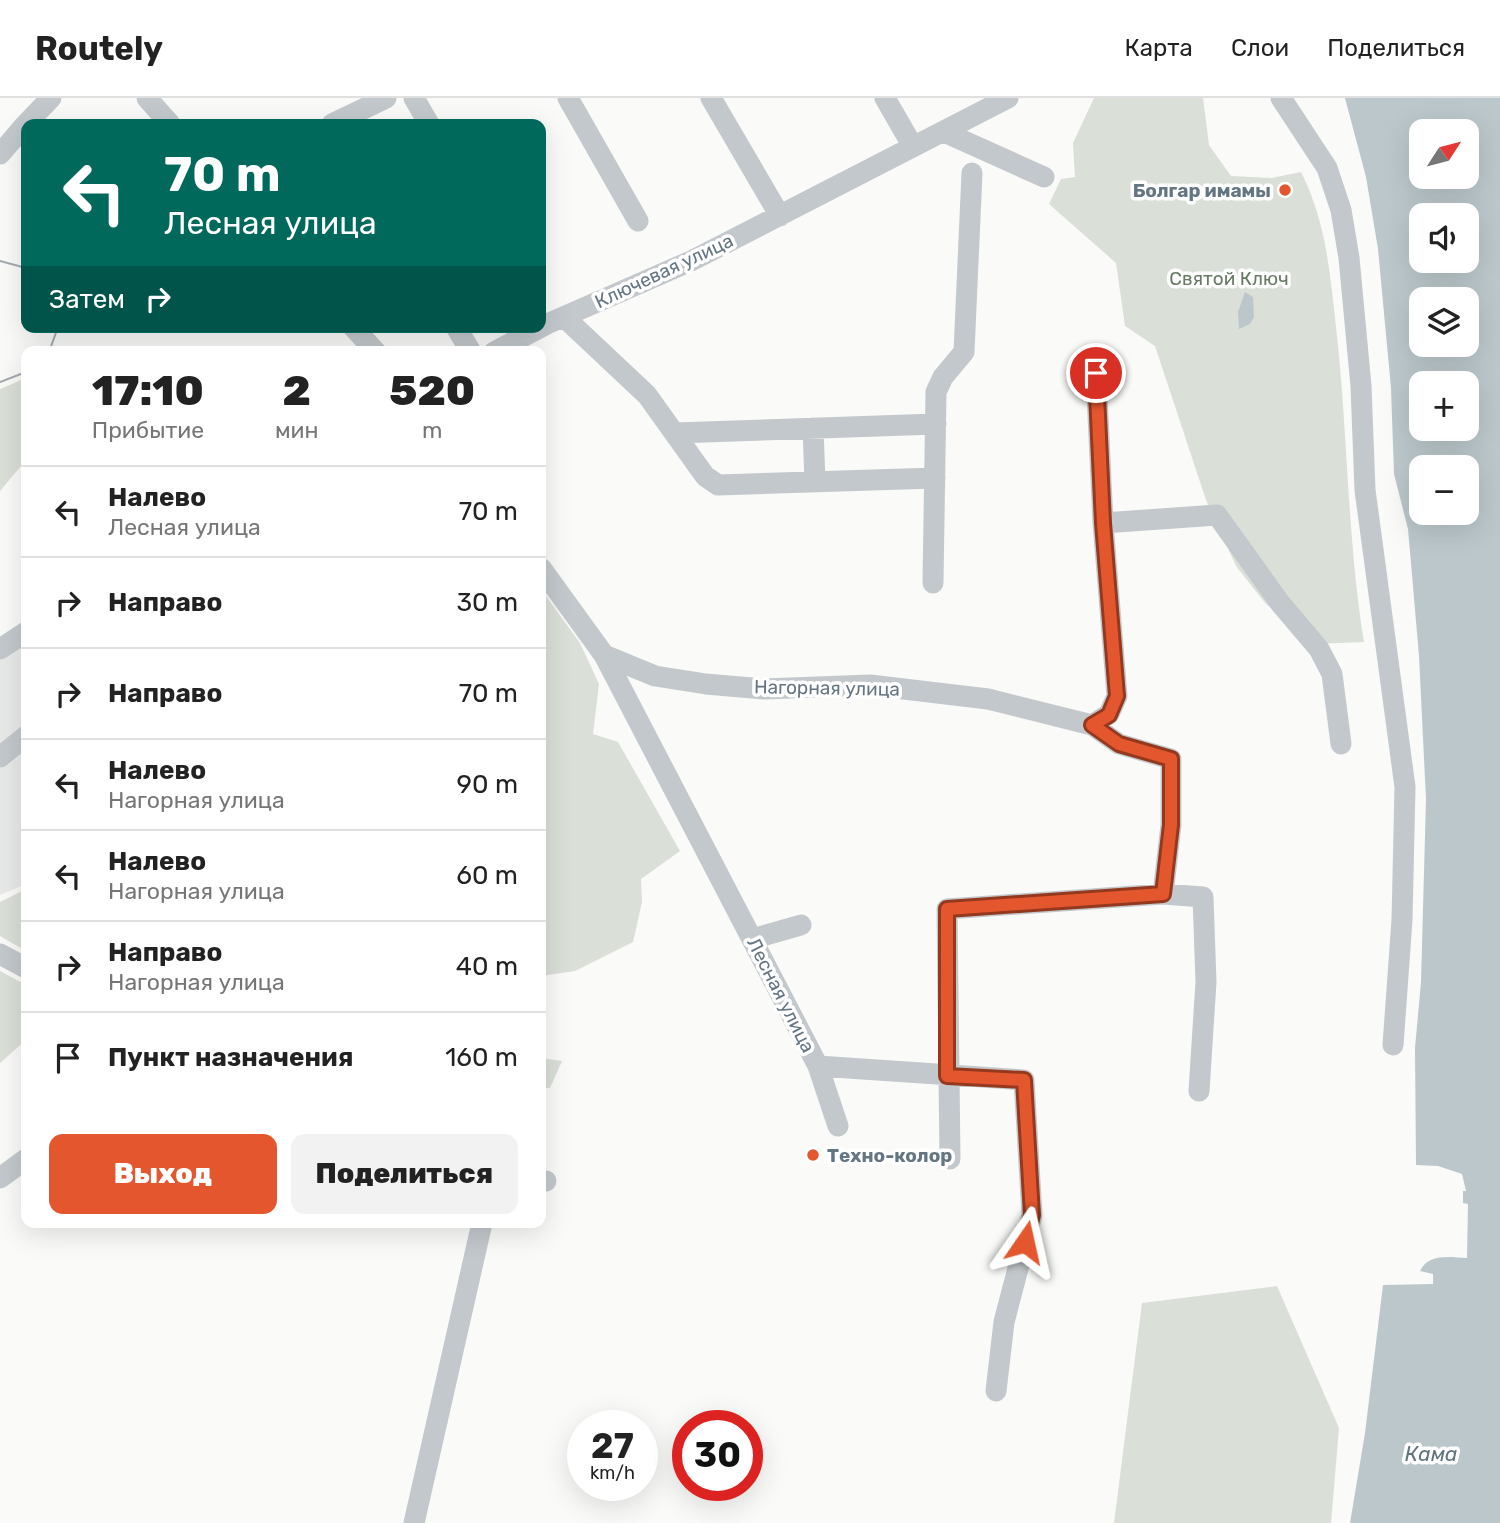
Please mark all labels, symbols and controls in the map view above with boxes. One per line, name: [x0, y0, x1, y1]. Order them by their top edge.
text: Routely: [35, 29, 163, 68]
text: Карта: [1124, 34, 1193, 62]
text: Слои: [1231, 34, 1289, 62]
text: Поделиться: [1327, 34, 1465, 62]
north arrow: [1409, 119, 1479, 189]
map controls: [1409, 119, 1479, 525]
text: 70 m: [164, 145, 281, 203]
icon: left: [49, 147, 140, 238]
place label: Болгар имамы: [1133, 179, 1271, 202]
marker: Болгар имамы: [1277, 182, 1293, 198]
button: sound: [1409, 203, 1479, 273]
text: Лесная улица: [164, 204, 377, 242]
street label: Ключевая улица: [591, 229, 737, 313]
park label: Святой Ключ: [1169, 267, 1289, 290]
icon: right: [139, 280, 177, 318]
text: Затем: [49, 284, 125, 315]
button: layers: [1409, 287, 1479, 357]
pin: [1066, 343, 1126, 403]
icon: arrive: [1077, 354, 1115, 392]
text: 17:10: [92, 366, 204, 416]
text: 2: [283, 366, 311, 416]
text: 520: [389, 366, 475, 416]
button: +: [1409, 371, 1479, 441]
text: Прибытие: [92, 416, 204, 444]
text: мин: [275, 416, 319, 444]
text: m: [422, 416, 443, 444]
button: −: [1409, 455, 1479, 525]
text: Налево: [108, 482, 206, 513]
icon: left: [49, 493, 87, 531]
text: 70 m: [459, 496, 518, 527]
text: Лесная улица: [108, 513, 261, 541]
icon: right: [49, 584, 87, 622]
text: Направо: [108, 587, 222, 618]
text: 30 m: [456, 587, 518, 618]
icon: right: [49, 675, 87, 713]
street label: Нагорная улица: [754, 675, 900, 701]
text: Направо: [108, 678, 222, 709]
text: 70 m: [459, 678, 518, 709]
text: Налево: [108, 755, 206, 786]
icon: left: [49, 766, 87, 804]
text: 90 m: [457, 769, 518, 800]
text: Нагорная улица: [108, 786, 285, 814]
text: Налево: [108, 846, 206, 877]
icon: left: [49, 857, 87, 895]
text: 60 m: [456, 860, 518, 891]
text: Нагорная улица: [108, 877, 285, 905]
street label: Лесная улица: [742, 934, 820, 1056]
text: Направо: [108, 937, 222, 968]
icon: right: [49, 948, 87, 986]
text: 40 m: [456, 951, 518, 982]
text: Нагорная улица: [108, 968, 285, 996]
icon: arrive: [49, 1039, 87, 1077]
text: Пункт назначения: [108, 1042, 353, 1073]
text: 160 m: [445, 1042, 518, 1073]
button: Выход: [49, 1134, 277, 1214]
button: Поделиться: [291, 1134, 518, 1214]
place label: Техно-колор: [827, 1144, 952, 1167]
marker: Техно-колор: [805, 1147, 821, 1163]
position arrow: [988, 1205, 1062, 1279]
speed limit sign: 30: [672, 1410, 763, 1501]
text: 27: [591, 1425, 634, 1467]
water label: Кама: [1405, 1441, 1457, 1466]
text: km/h: [590, 1462, 635, 1484]

